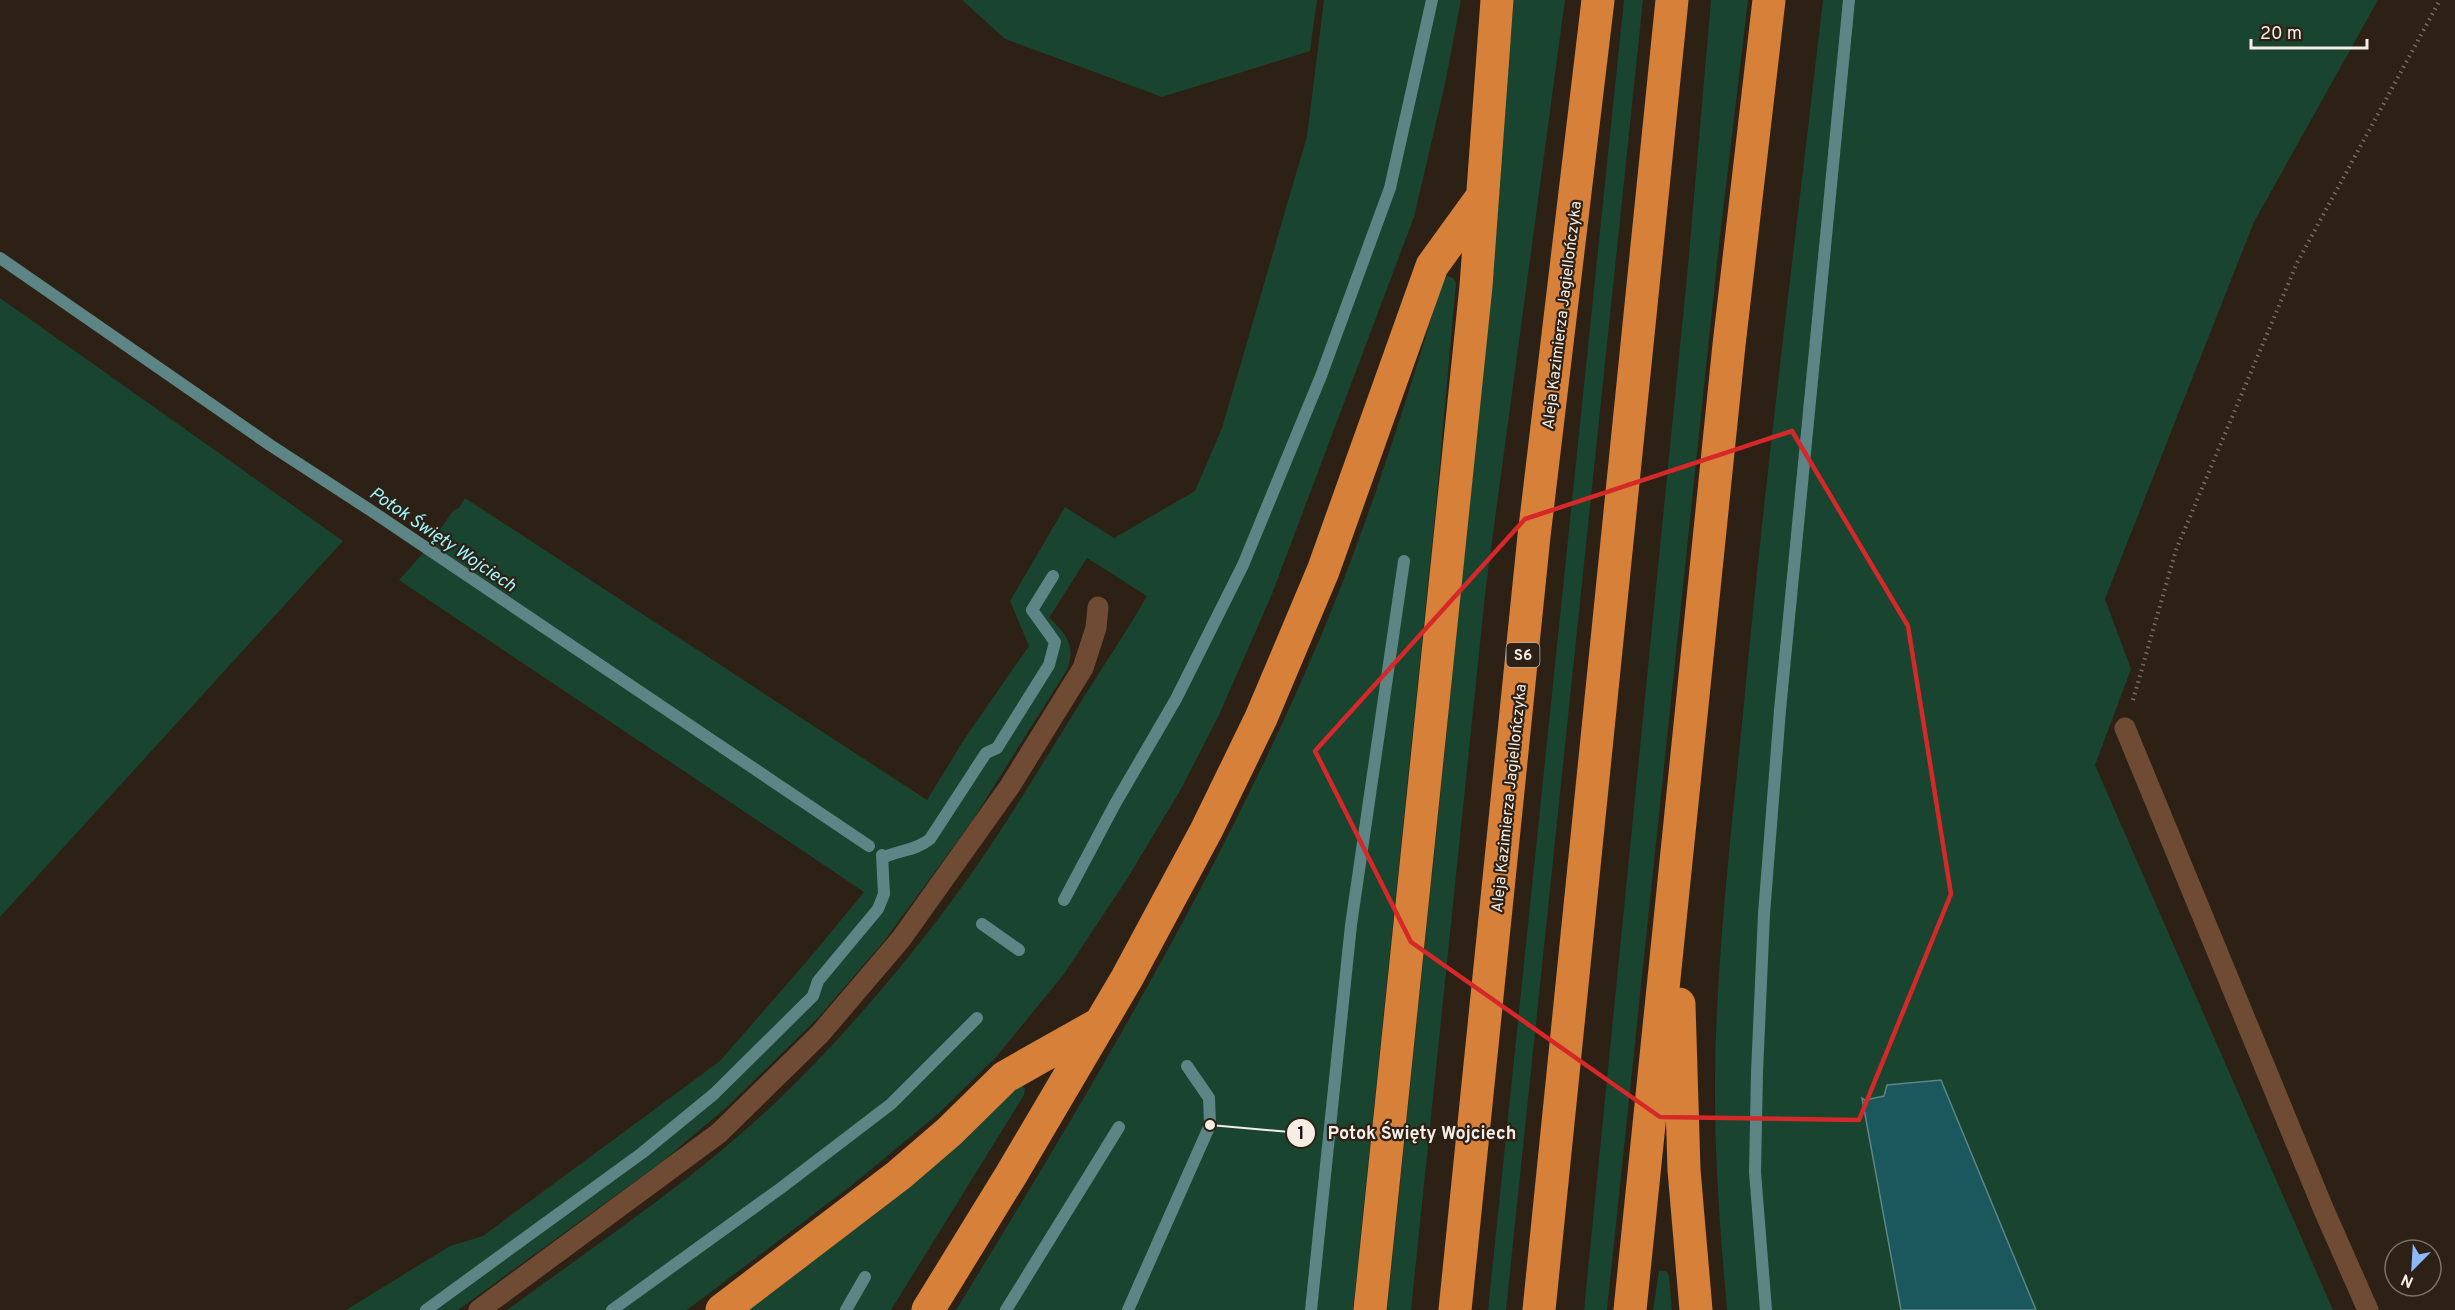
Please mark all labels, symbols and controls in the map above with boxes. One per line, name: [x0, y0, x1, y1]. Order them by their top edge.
scale bar: [2251, 12, 2366, 50]
text: 20 m: [2260, 23, 2302, 46]
street label: Aleja Kazimierza Jagiellończyka: [1539, 200, 1587, 430]
water label: Potok Święty Wojciech: [364, 481, 521, 598]
road number: S6: [1506, 643, 1540, 667]
street label: Aleja Kazimierza Jagiellończyka: [1488, 683, 1532, 914]
callout: Potok Święty Wojciech: [1286, 1115, 1529, 1151]
text: Potok Święty Wojciech: [1328, 1121, 1516, 1146]
text: 1: [1297, 1123, 1305, 1146]
north arrow: [2383, 1238, 2443, 1298]
text: N: [2398, 1268, 2417, 1291]

